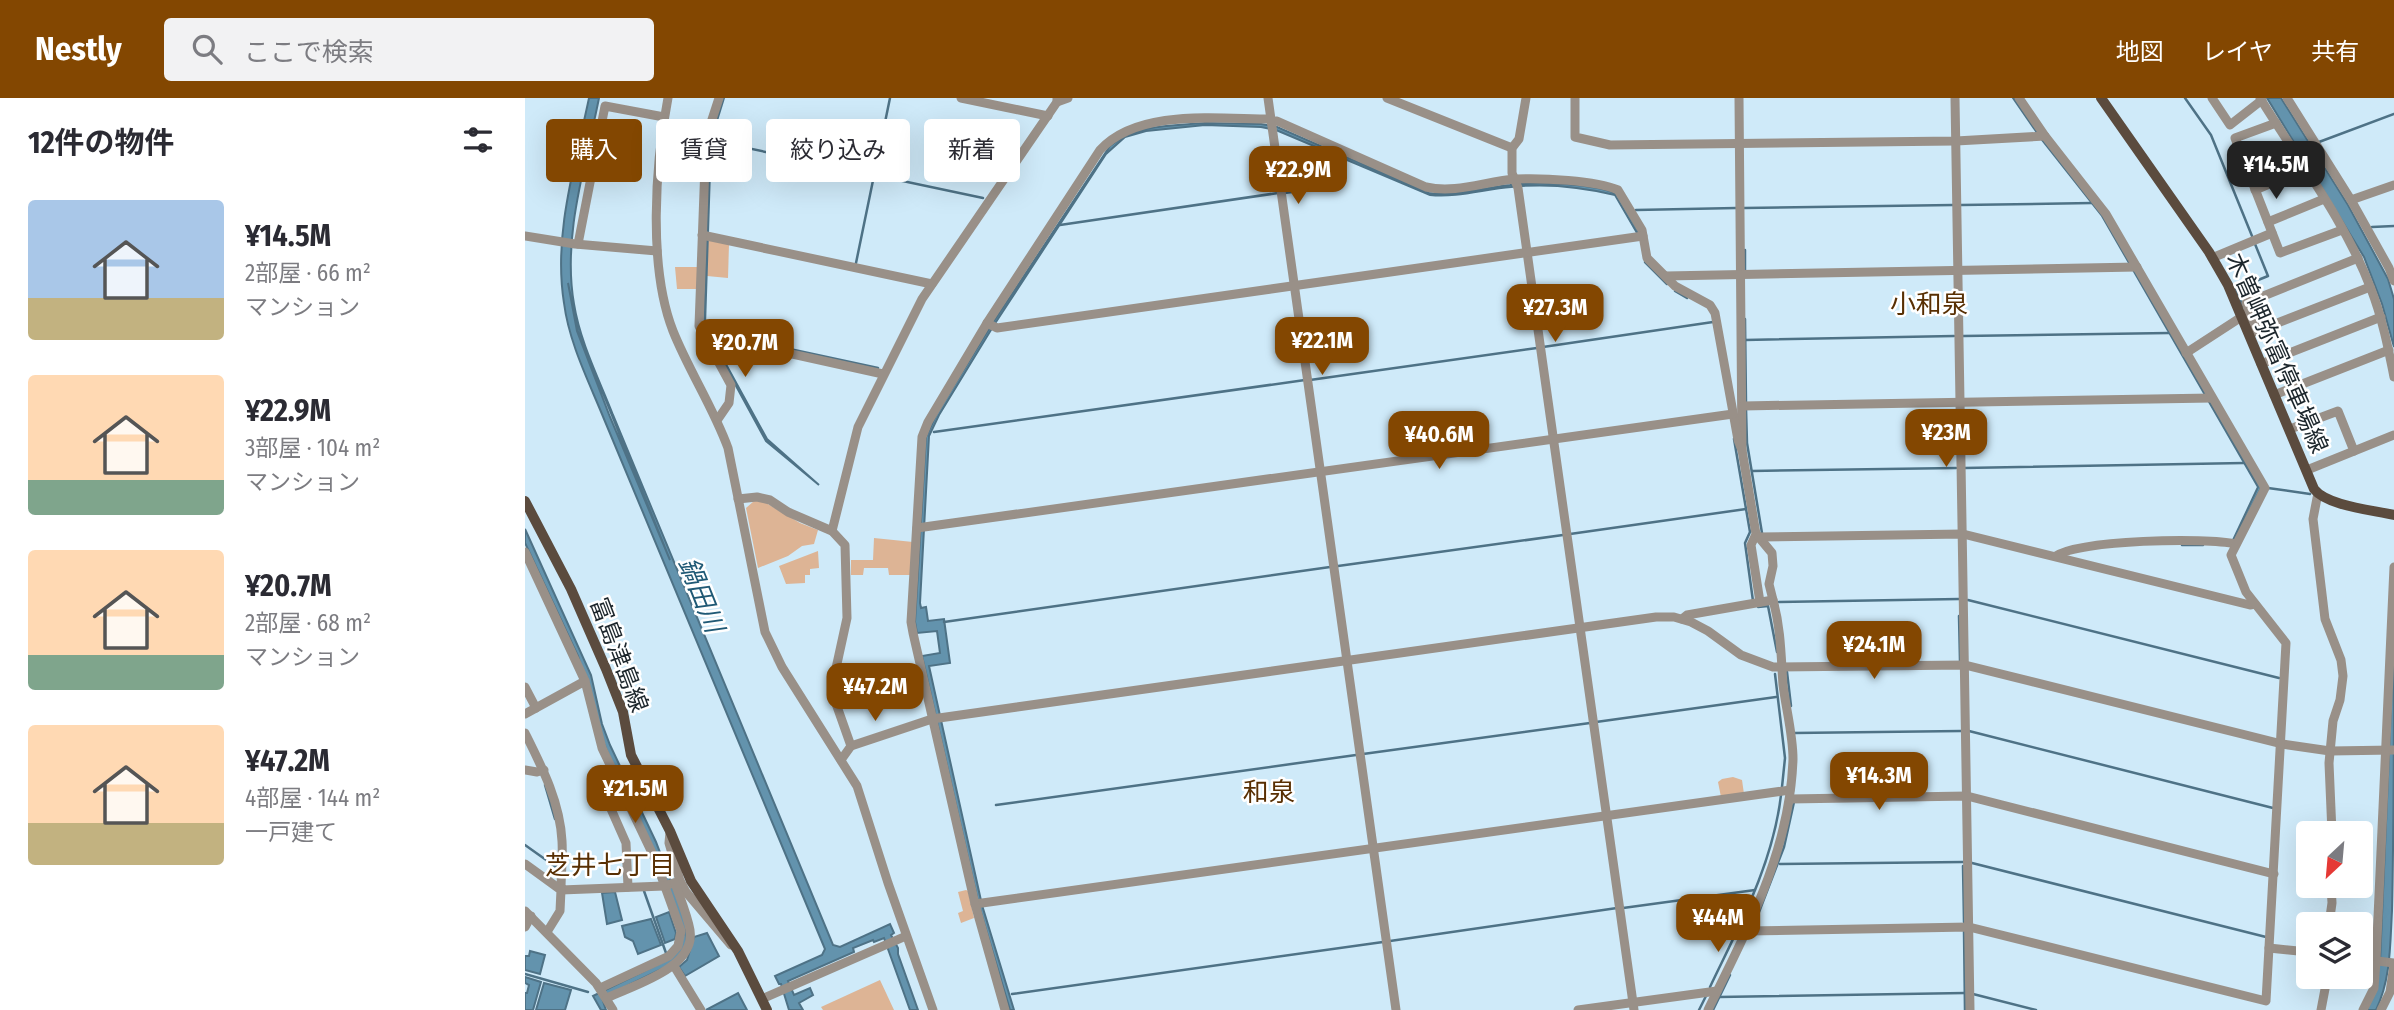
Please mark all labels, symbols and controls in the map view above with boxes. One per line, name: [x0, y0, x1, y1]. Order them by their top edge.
search box: [164, 18, 654, 81]
text: Nestly: [35, 29, 122, 69]
icon: search: [188, 30, 226, 68]
text: ここで検索: [244, 37, 374, 68]
text: 地図: [2116, 38, 2164, 66]
text: レイヤ: [2202, 38, 2273, 66]
text: 共有: [2311, 38, 2359, 66]
chip: 購入: [546, 119, 642, 182]
chip: 賃貸: [656, 119, 752, 182]
chip: 絞り込み: [766, 119, 910, 182]
chip: 新着: [924, 119, 1020, 182]
icon: filters: [459, 121, 497, 159]
text: 12件の物件: [28, 125, 175, 161]
pin: ¥14.5M: [2219, 141, 2333, 201]
pin: ¥22.9M: [1241, 146, 1355, 206]
text: ¥14.5M: [2243, 150, 2309, 178]
text: ¥22.9M: [1265, 155, 1331, 183]
text: ¥14.5M: [245, 218, 331, 254]
icon: home: [84, 228, 168, 312]
street label: 木曽岬弥富停車場線: [2220, 249, 2334, 457]
text: 2部屋 · 66 m²: [245, 259, 371, 287]
pin: ¥27.3M: [1498, 285, 1612, 344]
district label: 小和泉: [1890, 289, 1968, 320]
text: マンション: [245, 293, 360, 321]
text: ¥27.3M: [1523, 293, 1587, 321]
pin: ¥22.1M: [1265, 317, 1379, 377]
pin: ¥20.7M: [688, 320, 802, 379]
text: ¥22.1M: [1291, 326, 1353, 354]
text: ¥20.7M: [712, 328, 778, 356]
text: ¥22.9M: [245, 393, 331, 429]
icon: home: [84, 403, 168, 487]
pin: ¥23M: [1905, 410, 1987, 469]
pin: ¥40.6M: [1382, 412, 1496, 471]
text: ¥23M: [1921, 418, 1971, 446]
text: ¥40.6M: [1404, 420, 1474, 448]
text: 3部屋 · 104 m²: [245, 434, 380, 462]
text: マンション: [245, 468, 360, 496]
water label: 鍋田川: [672, 553, 731, 640]
text: ¥20.7M: [245, 568, 332, 604]
icon: home: [84, 578, 168, 662]
street label: 富島津島線: [584, 594, 654, 716]
text: 2部屋 · 68 m²: [245, 609, 371, 637]
pin: ¥24.1M: [1817, 622, 1931, 681]
text: ¥24.1M: [1843, 630, 1905, 658]
text: マンション: [245, 643, 360, 671]
pin: ¥47.2M: [818, 664, 932, 723]
text: ¥47.2M: [842, 672, 908, 700]
text: ¥47.2M: [245, 743, 330, 779]
pin: ¥14.3M: [1822, 752, 1936, 812]
icon: home: [84, 753, 168, 837]
text: ¥14.3M: [1846, 761, 1912, 789]
pin: ¥21.5M: [578, 766, 692, 825]
text: ¥21.5M: [603, 774, 667, 802]
district label: 和泉: [1243, 777, 1295, 808]
text: 4部屋 · 144 m²: [245, 784, 380, 812]
text: 一戸建て: [245, 818, 337, 846]
north arrow: [2296, 821, 2373, 898]
map controls: [2296, 821, 2373, 989]
district label: 芝井七丁目: [545, 850, 675, 881]
pin: ¥44M: [1677, 894, 1759, 954]
text: ¥44M: [1692, 903, 1744, 931]
button: layers: [2296, 912, 2373, 989]

